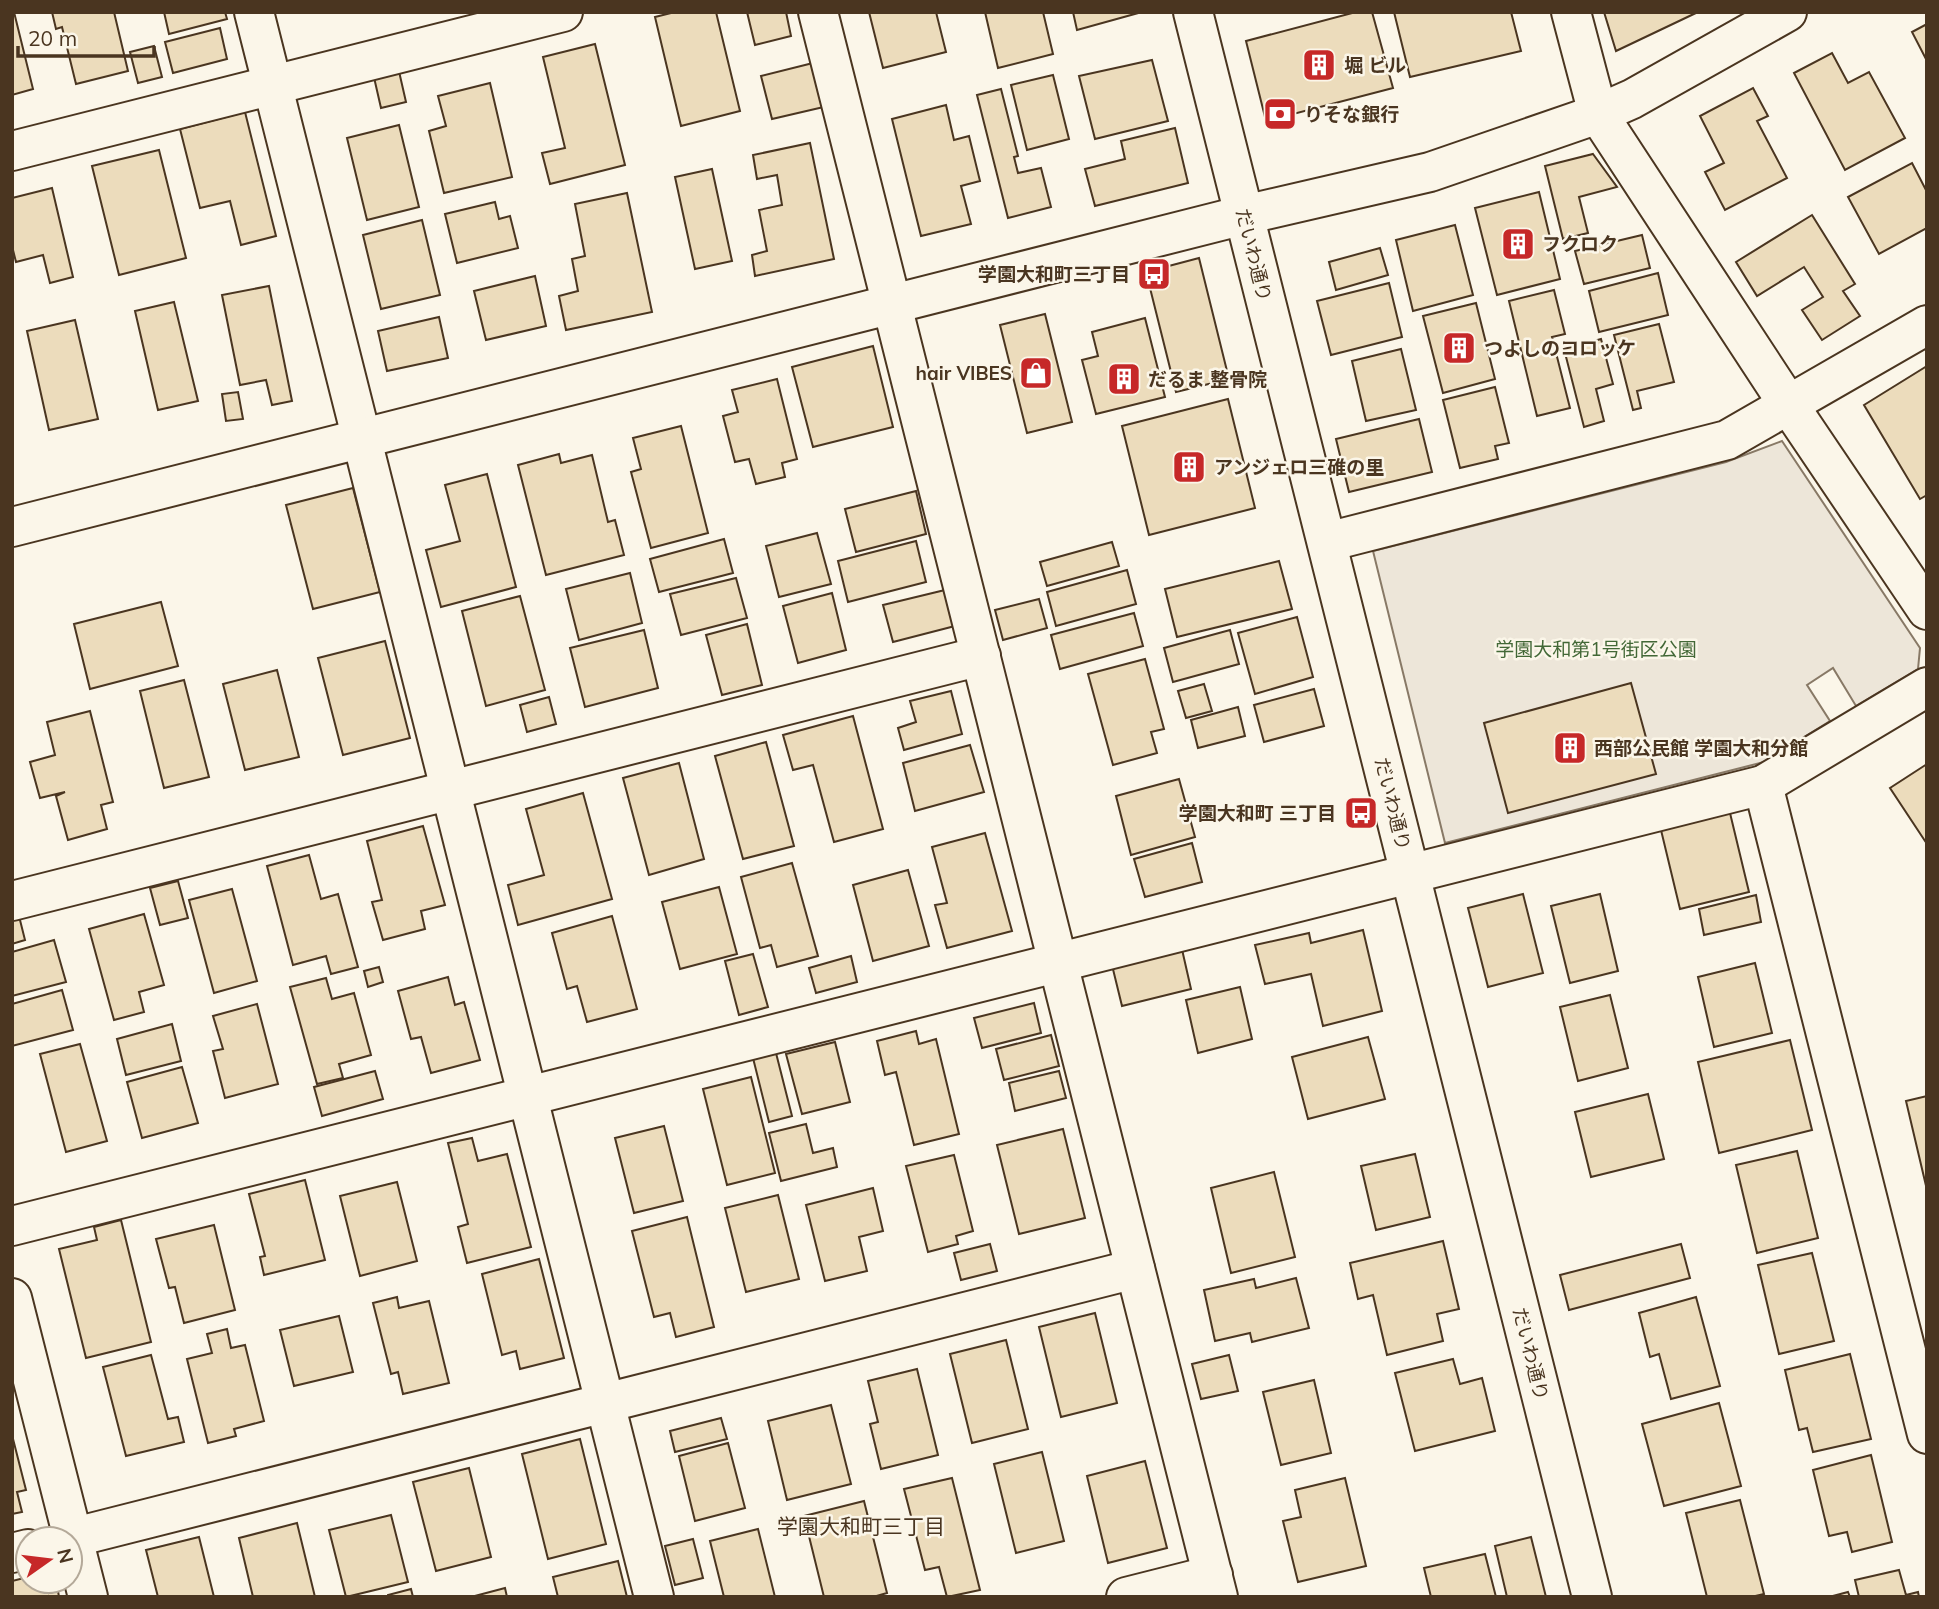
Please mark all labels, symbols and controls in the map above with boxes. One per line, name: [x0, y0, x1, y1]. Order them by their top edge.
scale bar: [18, 14, 154, 58]
text: 20 m: [28, 25, 77, 51]
building icon: 堀 ビル: [1300, 46, 1338, 84]
place label: 堀 ビル: [1344, 53, 1406, 77]
bank icon: りそな銀行: [1261, 95, 1299, 133]
place label: りそな銀行: [1304, 102, 1399, 126]
street label: だいわ通り: [1231, 206, 1277, 304]
building icon: フクロク: [1499, 225, 1537, 263]
place label: フクロク: [1542, 232, 1618, 256]
bus stop icon: 学園大和町三丁目: [1135, 255, 1173, 293]
place label: 学園大和町三丁目: [978, 262, 1130, 286]
building icon: つよしのコロッケ: [1440, 329, 1478, 367]
place label: つよしのコロッケ: [1484, 336, 1636, 360]
shop icon: hair VIBES: [1017, 354, 1055, 392]
building icon: だるま 整骨院: [1105, 360, 1143, 398]
place label: hair VIBES: [916, 361, 1012, 385]
place label: だるま 整骨院: [1148, 367, 1267, 391]
building icon: アンジェロ三碓の里: [1170, 448, 1208, 486]
place label: アンジェロ三碓の里: [1214, 455, 1384, 479]
park label: 学園大和第1号街区公園: [1495, 637, 1697, 661]
building icon: 西部公民館 学園大和分館: [1551, 729, 1589, 767]
place label: 西部公民館 学園大和分館: [1594, 736, 1808, 760]
street label: だいわ通り: [1370, 755, 1416, 853]
bus stop icon: 学園大和町 三丁目: [1342, 794, 1380, 832]
place label: 学園大和町 三丁目: [1179, 801, 1336, 825]
street label: だいわ通り: [1508, 1305, 1554, 1403]
district label: 学園大和町三丁目: [777, 1513, 945, 1539]
north arrow: [14, 1525, 84, 1595]
text: N: [52, 1546, 79, 1566]

